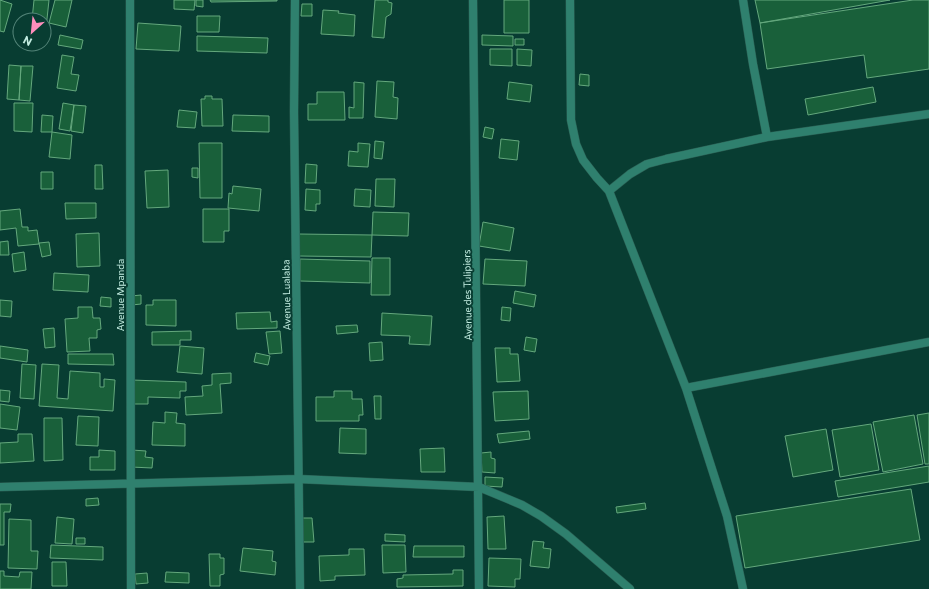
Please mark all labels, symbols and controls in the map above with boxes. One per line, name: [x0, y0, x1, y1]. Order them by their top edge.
north arrow: [12, 12, 52, 52]
text: N: [21, 34, 34, 49]
street label: Avenue des Tulipiers: [460, 249, 474, 341]
street label: Avenue Mpanda: [114, 259, 126, 331]
street label: Avenue Lualaba: [279, 260, 293, 330]

